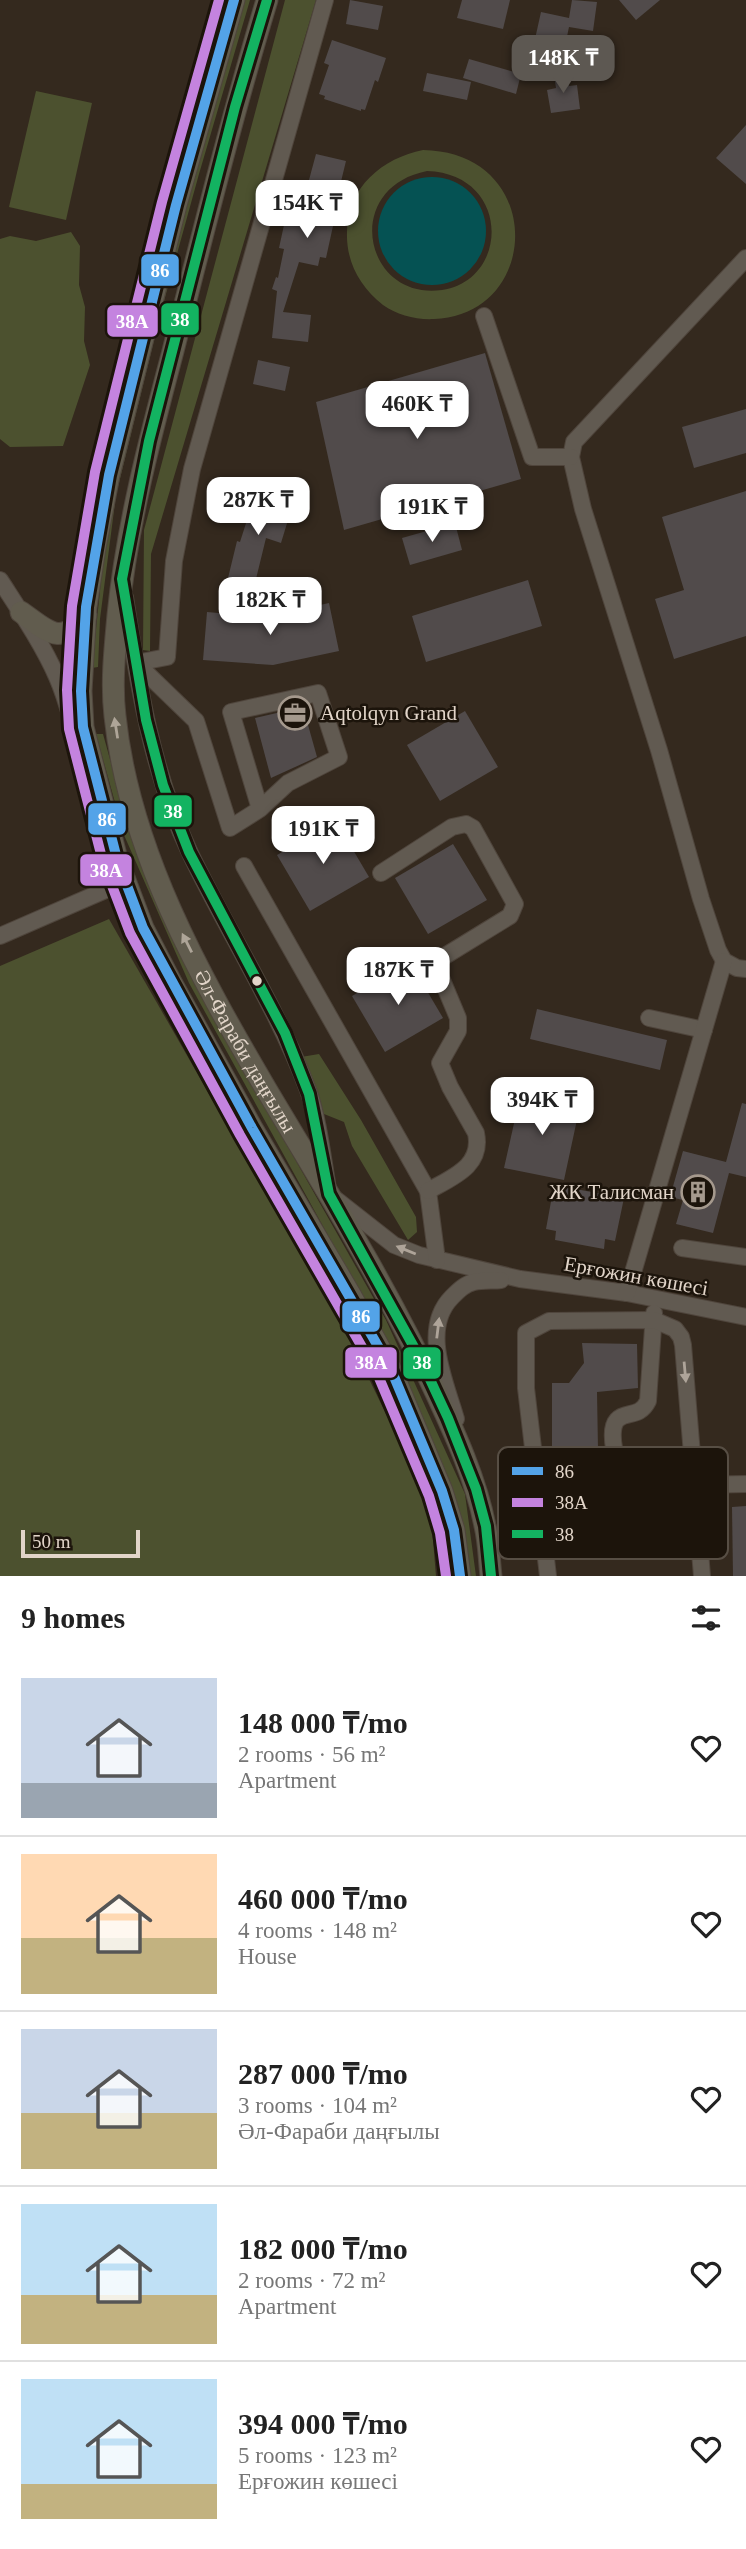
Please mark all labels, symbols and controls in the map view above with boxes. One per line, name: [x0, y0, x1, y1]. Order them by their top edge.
pin: 148K ₸: [506, 36, 620, 95]
text: 148K ₸: [528, 45, 598, 70]
pin: 154K ₸: [250, 180, 364, 240]
text: 154K ₸: [272, 190, 342, 215]
line badge: 86: [140, 253, 180, 287]
text: 86: [151, 260, 170, 281]
line badge: 38: [160, 302, 200, 336]
line badge: 38А: [106, 304, 159, 338]
text: 38: [171, 309, 190, 330]
text: 38А: [116, 311, 149, 332]
pin: 460K ₸: [360, 382, 474, 441]
text: 460K ₸: [382, 391, 452, 416]
pin: 287K ₸: [201, 477, 315, 537]
pin: 191K ₸: [375, 484, 489, 544]
text: 287K ₸: [223, 487, 293, 512]
text: 191K ₸: [397, 494, 467, 519]
pin: 182K ₸: [213, 578, 327, 637]
text: 182K ₸: [235, 587, 305, 612]
office icon: Aqtolqyn Grand: [276, 694, 314, 732]
place label: Aqtolqyn Grand: [320, 701, 458, 725]
one-way arrow: [111, 717, 122, 739]
line badge: 38: [153, 794, 193, 828]
text: 38: [164, 801, 183, 822]
line badge: 86: [87, 802, 127, 836]
pin: 191K ₸: [266, 806, 380, 866]
text: 86: [98, 809, 117, 830]
text: 191K ₸: [288, 816, 358, 841]
line badge: 38А: [79, 853, 133, 887]
text: 38А: [90, 860, 123, 881]
one-way arrow: [181, 933, 192, 953]
pin: 187K ₸: [341, 948, 455, 1007]
text: 187K ₸: [363, 957, 433, 982]
street label: Әл-Фараби даңғылы: [189, 965, 301, 1137]
unlabelled marker: [250, 974, 264, 988]
pin: 394K ₸: [485, 1078, 599, 1137]
text: 394K ₸: [507, 1087, 577, 1112]
building icon: ЖК Талисман: [679, 1173, 717, 1211]
place label: ЖК Талисман: [549, 1180, 674, 1204]
one-way arrow: [395, 1245, 416, 1256]
street label: Ерғожин көшесі: [562, 1252, 710, 1301]
line badge: 86: [341, 1300, 381, 1333]
text: 86: [352, 1306, 371, 1327]
one-way arrow: [433, 1317, 444, 1339]
line badge: 38А: [344, 1346, 398, 1379]
line badge: 38: [402, 1346, 442, 1380]
text: 38А: [355, 1352, 388, 1373]
text: 38: [413, 1352, 432, 1373]
one-way arrow: [680, 1361, 691, 1383]
legend: [498, 1447, 728, 1559]
text: 86: [555, 1461, 574, 1482]
text: 38А: [555, 1492, 588, 1513]
text: 38: [555, 1524, 574, 1545]
scale bar: [21, 1527, 140, 1559]
text: 50 m: [32, 1531, 71, 1552]
icon: filters: [687, 1599, 725, 1637]
text: 9 homes: [21, 1601, 125, 1634]
icon: home: [77, 1706, 161, 1790]
text: 148 000 ₸/mo: [238, 1706, 408, 1739]
icon: heart: [687, 1729, 725, 1767]
text: 2 rooms · 56 m²: [238, 1742, 385, 1767]
text: Apartment: [238, 1768, 336, 1793]
icon: home: [77, 1882, 161, 1966]
text: 460 000 ₸/mo: [238, 1882, 408, 1915]
icon: heart: [687, 1905, 725, 1943]
text: 4 rooms · 148 m²: [238, 1918, 397, 1943]
text: House: [238, 1944, 297, 1969]
icon: home: [77, 2057, 161, 2141]
text: 287 000 ₸/mo: [238, 2057, 408, 2090]
icon: heart: [687, 2080, 725, 2118]
text: 3 rooms · 104 m²: [238, 2093, 397, 2118]
text: Әл-Фараби даңғылы: [238, 2119, 440, 2144]
icon: home: [77, 2232, 161, 2316]
text: 182 000 ₸/mo: [238, 2232, 408, 2265]
icon: heart: [687, 2255, 725, 2293]
text: 2 rooms · 72 m²: [238, 2268, 385, 2293]
text: Apartment: [238, 2294, 336, 2319]
icon: home: [77, 2407, 161, 2491]
text: 394 000 ₸/mo: [238, 2407, 408, 2440]
icon: heart: [687, 2430, 725, 2468]
text: 5 rooms · 123 m²: [238, 2443, 397, 2468]
text: Ерғожин көшесі: [238, 2469, 398, 2494]

